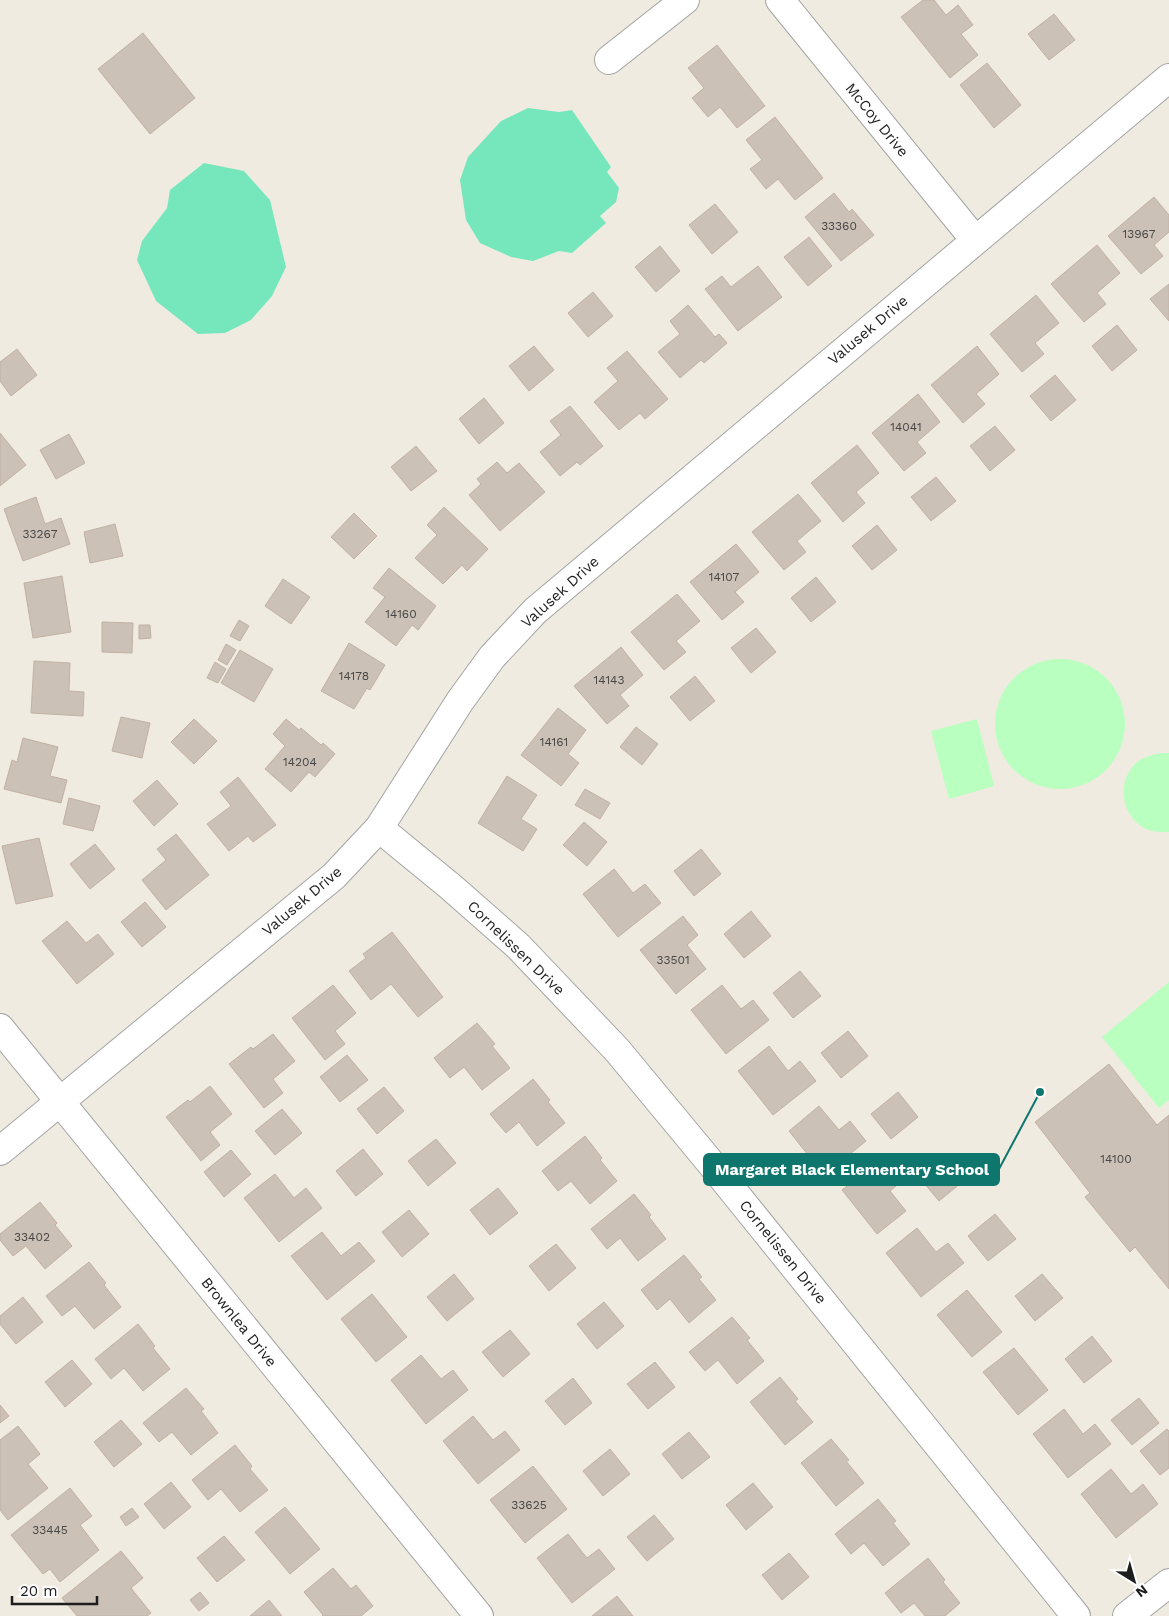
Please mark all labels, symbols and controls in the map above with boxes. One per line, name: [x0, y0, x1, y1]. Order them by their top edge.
street label: McCoy Drive: [842, 79, 912, 161]
house number: 33360: [821, 219, 857, 233]
house number: 13967: [1123, 227, 1156, 241]
street label: Valusek Drive: [825, 292, 911, 368]
house number: 14041: [890, 420, 922, 434]
house number: 33267: [23, 527, 58, 541]
street label: Valusek Drive: [517, 552, 603, 632]
house number: 14107: [709, 570, 739, 584]
house number: 14160: [385, 607, 417, 621]
house number: 14178: [339, 669, 369, 683]
house number: 14143: [594, 673, 624, 687]
house number: 14161: [540, 735, 568, 749]
house number: 14204: [283, 755, 317, 769]
street label: Valusek Drive: [259, 863, 345, 939]
street label: Cornelissen Drive: [464, 897, 568, 999]
house number: 33501: [656, 953, 690, 967]
house number: 14100: [1100, 1152, 1132, 1166]
callout: Margaret Black Elementary School: [704, 1154, 999, 1185]
text: Margaret Black Elementary School: [715, 1160, 990, 1179]
street label: Cornelissen Drive: [736, 1197, 830, 1307]
house number: 33402: [14, 1230, 50, 1244]
street label: Brownlea Drive: [197, 1274, 281, 1370]
house number: 33625: [511, 1498, 547, 1512]
house number: 33445: [32, 1523, 68, 1537]
north arrow: [1109, 1556, 1159, 1606]
scale bar: [12, 1574, 98, 1606]
text: 20 m: [20, 1582, 58, 1600]
text: N: [1133, 1582, 1151, 1601]

